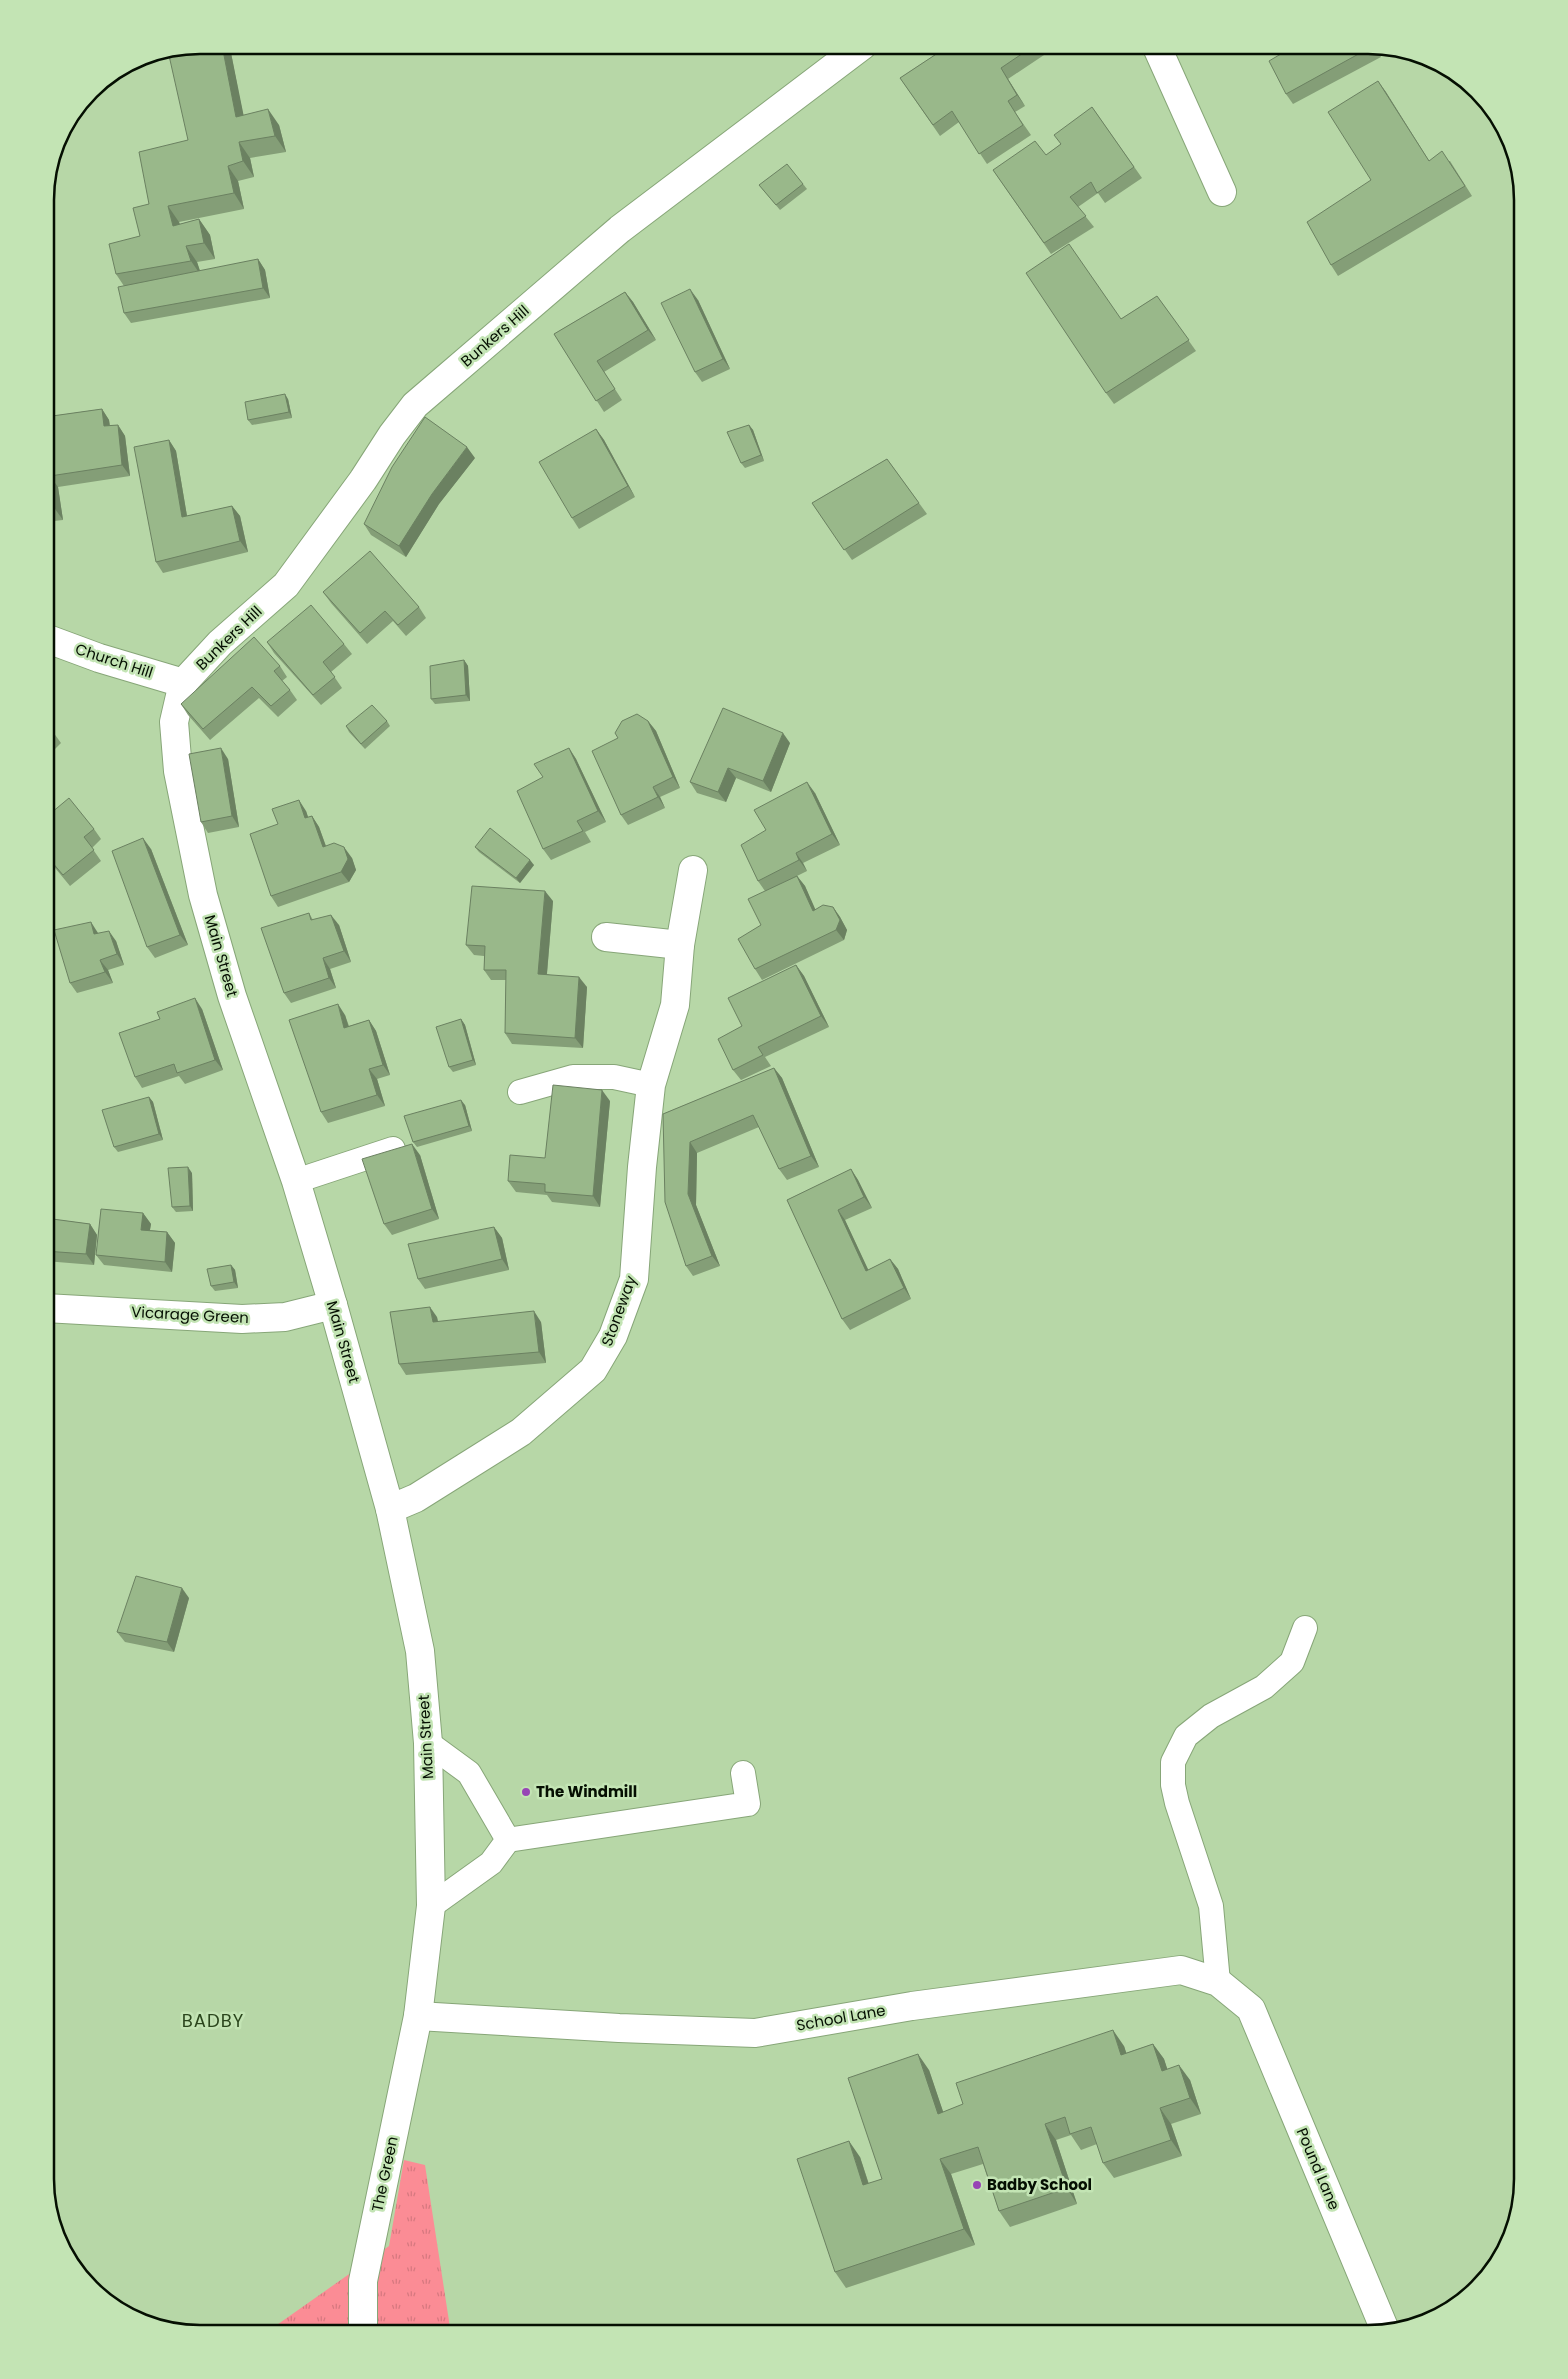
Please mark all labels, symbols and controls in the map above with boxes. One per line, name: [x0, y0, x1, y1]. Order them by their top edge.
street label: Bunkers Hill: [456, 300, 533, 371]
street label: Bunkers Hill: [191, 601, 266, 674]
street label: Church Hill: [73, 638, 156, 683]
street label: Main Street: [200, 912, 243, 999]
street label: Stoneway: [596, 1272, 641, 1349]
street label: Main Street: [322, 1298, 365, 1385]
street label: Vicarage Green: [131, 1301, 249, 1328]
street label: Main Street: [413, 1694, 438, 1780]
place label: The Windmill: [536, 1781, 637, 1802]
marker: The Windmill: [520, 1786, 532, 1798]
street label: School Lane: [795, 1999, 887, 2036]
district label: BADBY: [182, 2008, 244, 2033]
street label: Pound Lane: [1292, 2125, 1345, 2213]
street label: The Green: [366, 2134, 403, 2213]
place label: Badby School: [987, 2174, 1092, 2195]
marker: Badby School: [971, 2179, 983, 2191]

